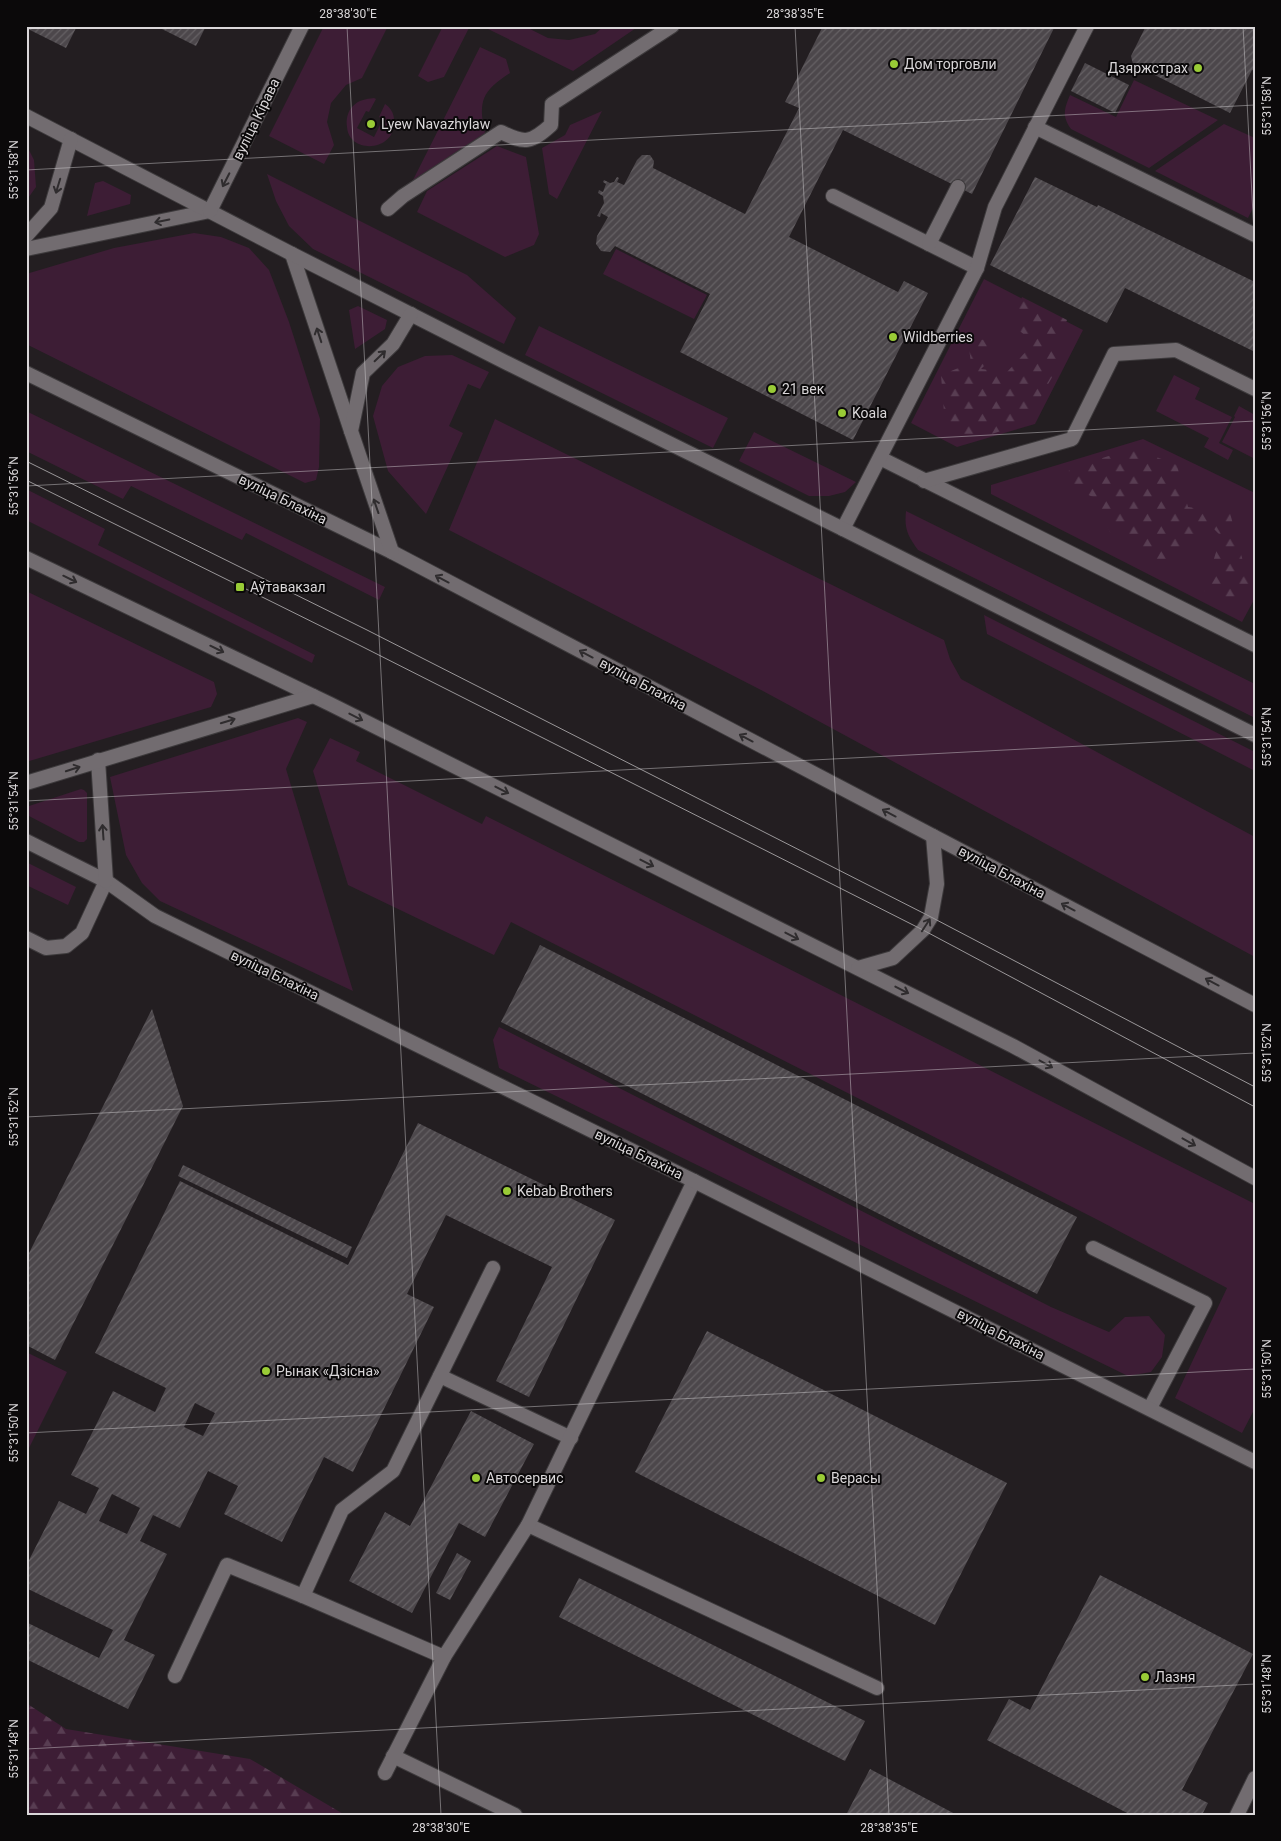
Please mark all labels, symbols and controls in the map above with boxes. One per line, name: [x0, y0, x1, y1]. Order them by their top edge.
text: 28°38'30"E: [319, 7, 377, 21]
text: 28°38'35"E: [766, 7, 824, 21]
place label: Дом торговли: [904, 56, 997, 72]
marker: Дом торговли: [888, 58, 900, 70]
place label: Дзяржстрах: [1108, 60, 1188, 76]
marker: Дзяржстрах: [1192, 62, 1204, 74]
street label: вуліца Кірава: [229, 76, 283, 162]
text: 55°31'58"N: [1260, 76, 1274, 136]
place label: Lyew Navazhylaw: [381, 116, 491, 132]
marker: Lyew Navazhylaw: [365, 118, 377, 130]
text: 55°31'58"N: [7, 140, 21, 200]
one-way arrow: [221, 172, 230, 187]
one-way arrow: [52, 177, 62, 193]
one-way arrow: [155, 217, 171, 226]
one-way arrow: [314, 327, 323, 343]
place label: Wildberries: [903, 329, 973, 345]
marker: Wildberries: [887, 331, 899, 343]
one-way arrow: [374, 350, 387, 362]
place label: 21 век: [782, 381, 825, 397]
marker: 21 век: [766, 383, 778, 395]
text: 55°31'56"N: [1260, 391, 1274, 451]
place label: Koala: [852, 405, 887, 421]
marker: Koala: [836, 407, 848, 419]
text: 55°31'56"N: [7, 456, 21, 516]
street label: вуліца Блахіна: [236, 471, 330, 527]
one-way arrow: [371, 498, 380, 514]
one-way arrow: [435, 574, 450, 583]
one-way arrow: [62, 575, 77, 584]
place label: Аўтавакзал: [250, 579, 326, 595]
marker: Аўтавакзал: [234, 581, 246, 593]
one-way arrow: [209, 645, 224, 655]
one-way arrow: [579, 649, 594, 658]
street label: вуліца Блахіна: [597, 654, 689, 714]
text: 55°31'54"N: [1260, 707, 1274, 767]
one-way arrow: [349, 713, 364, 723]
one-way arrow: [220, 716, 236, 726]
one-way arrow: [738, 733, 753, 743]
one-way arrow: [64, 763, 80, 773]
text: 55°31'54"N: [7, 771, 21, 831]
one-way arrow: [494, 786, 509, 795]
one-way arrow: [883, 808, 897, 818]
one-way arrow: [99, 824, 108, 840]
street label: вуліца Блахіна: [956, 842, 1048, 902]
one-way arrow: [639, 859, 654, 868]
one-way arrow: [1060, 902, 1075, 912]
one-way arrow: [921, 918, 931, 932]
one-way arrow: [785, 931, 800, 941]
street label: вуліца Блахіна: [228, 947, 322, 1003]
one-way arrow: [1204, 977, 1219, 987]
one-way arrow: [894, 985, 909, 995]
text: 55°31'52"N: [1260, 1023, 1274, 1083]
one-way arrow: [1039, 1059, 1054, 1069]
text: 55°31'52"N: [7, 1087, 21, 1147]
street label: вуліца Блахіна: [592, 1126, 686, 1182]
one-way arrow: [1181, 1138, 1196, 1147]
place label: Kebab Brothers: [517, 1183, 613, 1199]
marker: Kebab Brothers: [501, 1185, 513, 1197]
street label: вуліца Блахіна: [955, 1305, 1047, 1363]
text: 55°31'50"N: [1260, 1339, 1274, 1399]
place label: Рынак «Дзісна»: [276, 1363, 380, 1379]
marker: Рынак «Дзісна»: [260, 1365, 272, 1377]
text: 55°31'50"N: [7, 1403, 21, 1463]
place label: Автосервис: [486, 1470, 564, 1486]
place label: Верасы: [831, 1470, 881, 1486]
marker: Автосервис: [470, 1472, 482, 1484]
marker: Верасы: [815, 1472, 827, 1484]
text: 55°31'48"N: [1260, 1654, 1274, 1714]
place label: Лазня: [1155, 1669, 1195, 1685]
marker: Лазня: [1139, 1671, 1151, 1683]
text: 55°31'48"N: [7, 1719, 21, 1779]
text: 28°38'30"E: [412, 1821, 470, 1835]
text: 28°38'35"E: [860, 1821, 918, 1835]

